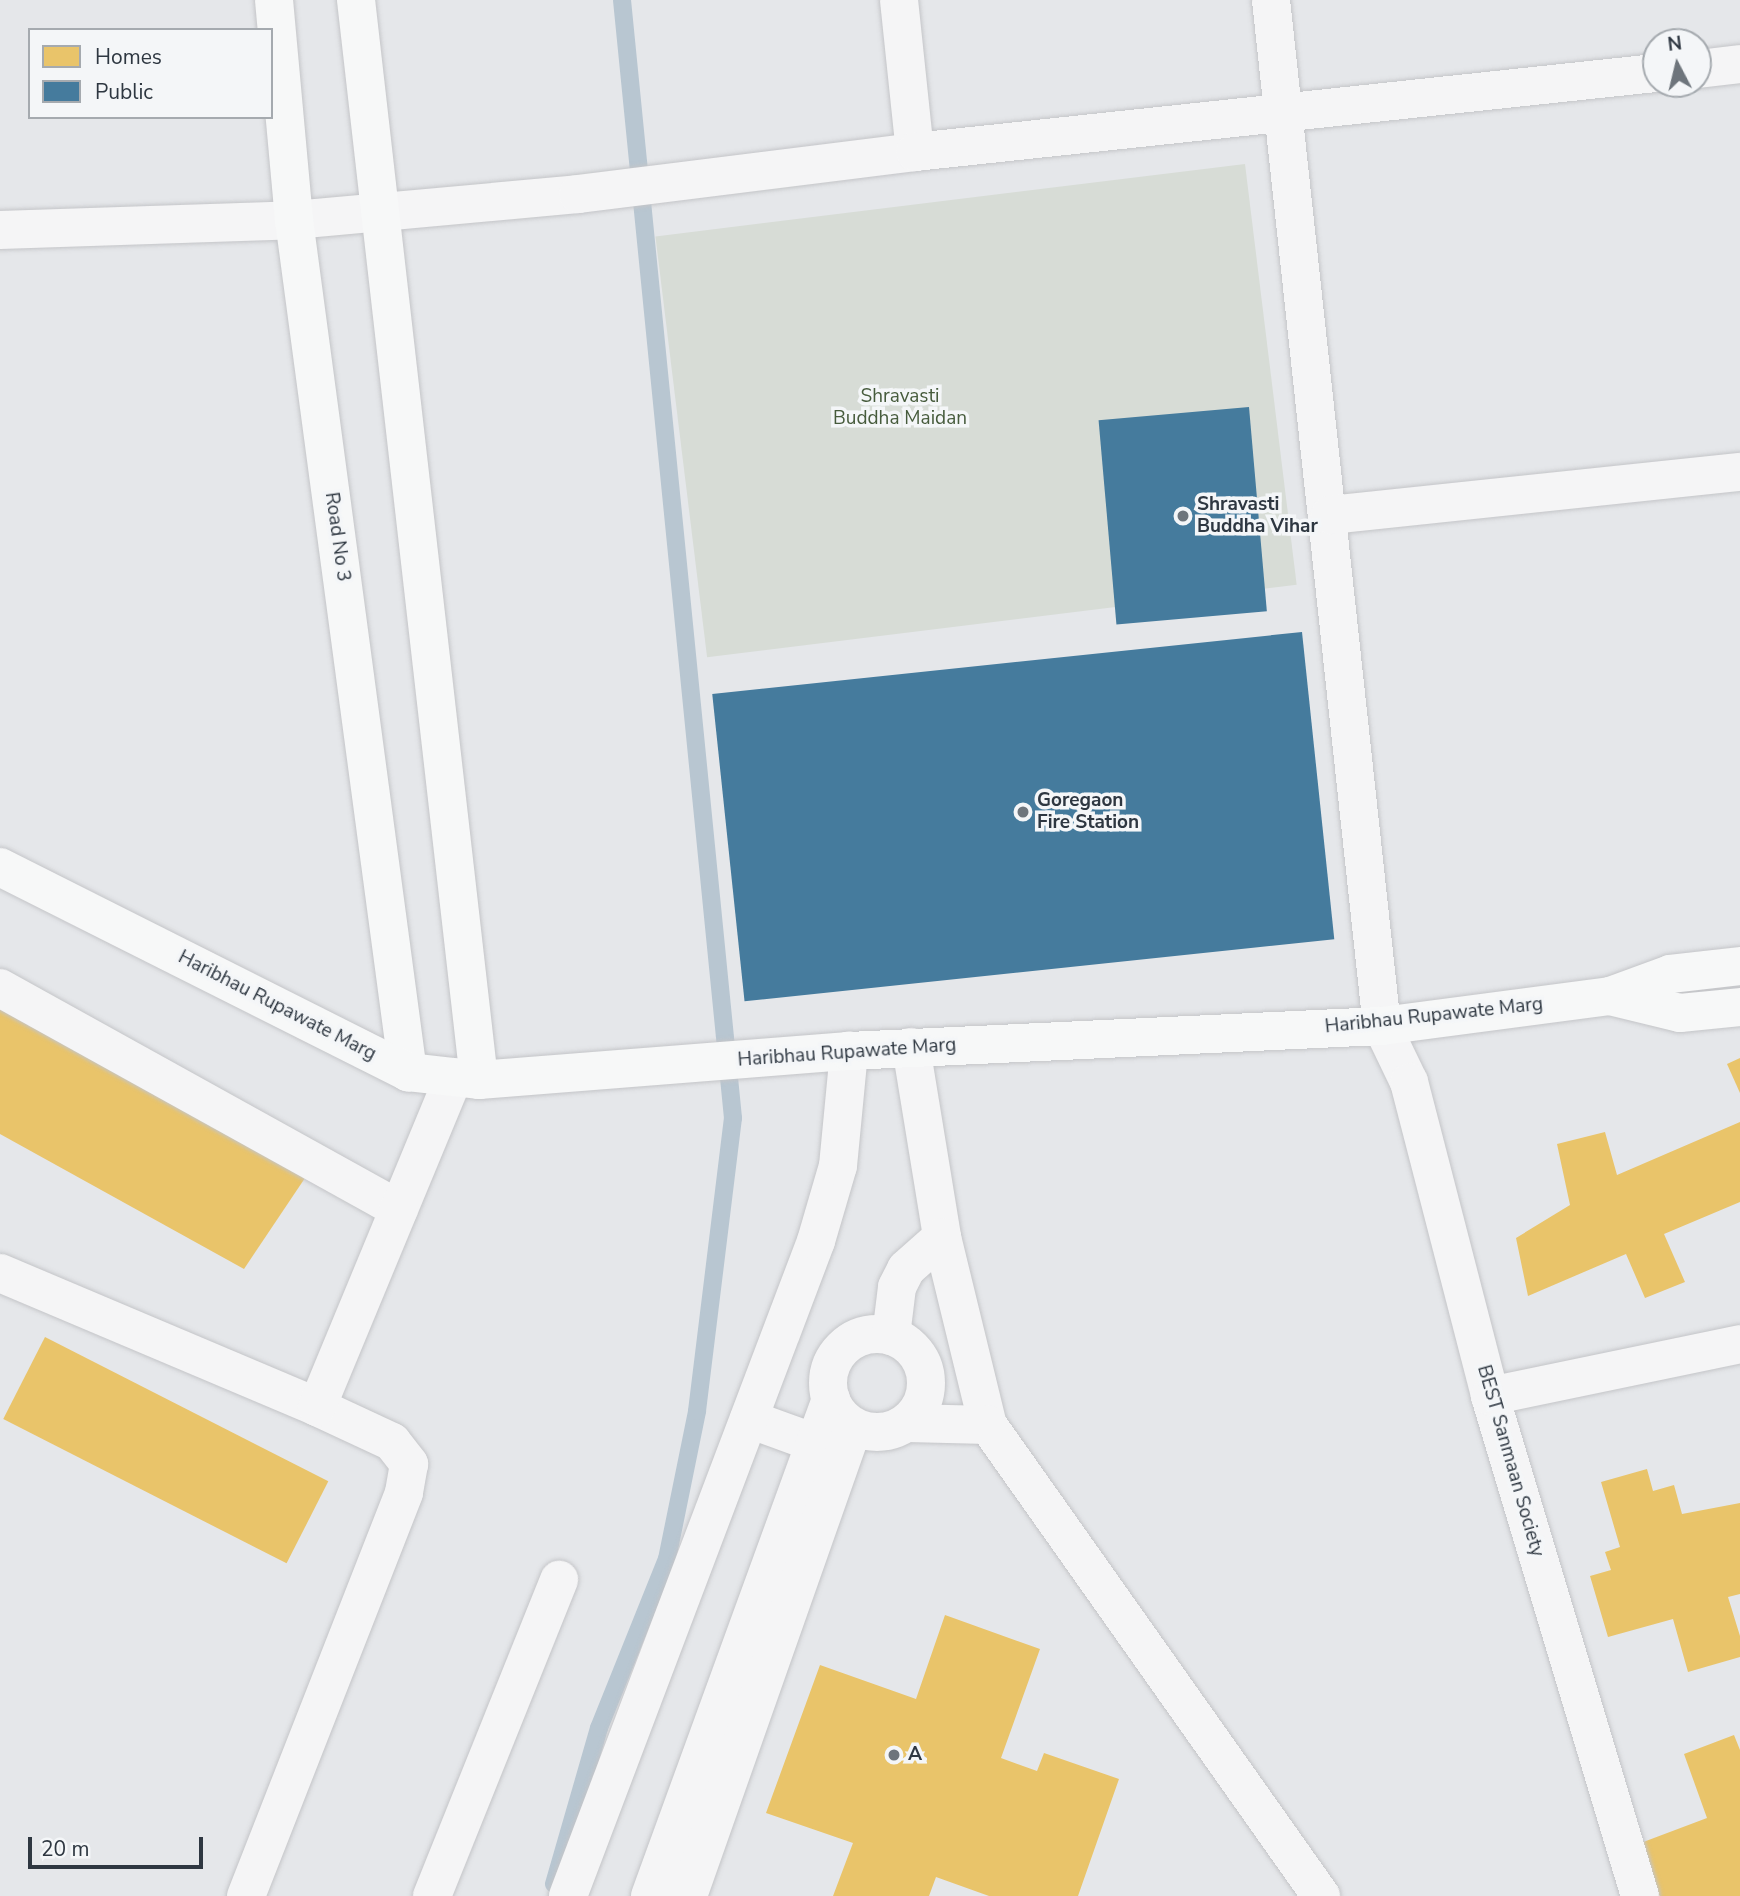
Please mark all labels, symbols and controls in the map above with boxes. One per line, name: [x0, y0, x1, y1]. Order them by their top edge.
legend: [28, 28, 273, 119]
north arrow: [1642, 28, 1712, 98]
text: N: [1666, 30, 1683, 58]
text: Homes: [95, 43, 162, 71]
text: Public: [95, 78, 153, 106]
park label: Shravasti Buddha Maidan: [833, 386, 967, 430]
street label: Road No 3: [319, 491, 355, 583]
place label: Shravasti Buddha Vihar: [1197, 494, 1318, 538]
marker: Shravasti Buddha Vihar: [1175, 508, 1191, 524]
place label: Goregaon Fire Station: [1037, 790, 1139, 834]
marker: Goregaon Fire Station: [1015, 804, 1031, 820]
street label: Haribhau Rupawate Marg: [174, 946, 380, 1066]
street label: Haribhau Rupawate Marg: [1324, 993, 1544, 1039]
street label: Haribhau Rupawate Marg: [737, 1034, 957, 1072]
street label: BEST Sanmaan Society: [1472, 1363, 1548, 1559]
place label: A: [908, 1744, 922, 1766]
marker: A: [886, 1747, 902, 1763]
scale bar: [32, 1822, 206, 1866]
text: 20 m: [41, 1835, 90, 1863]

